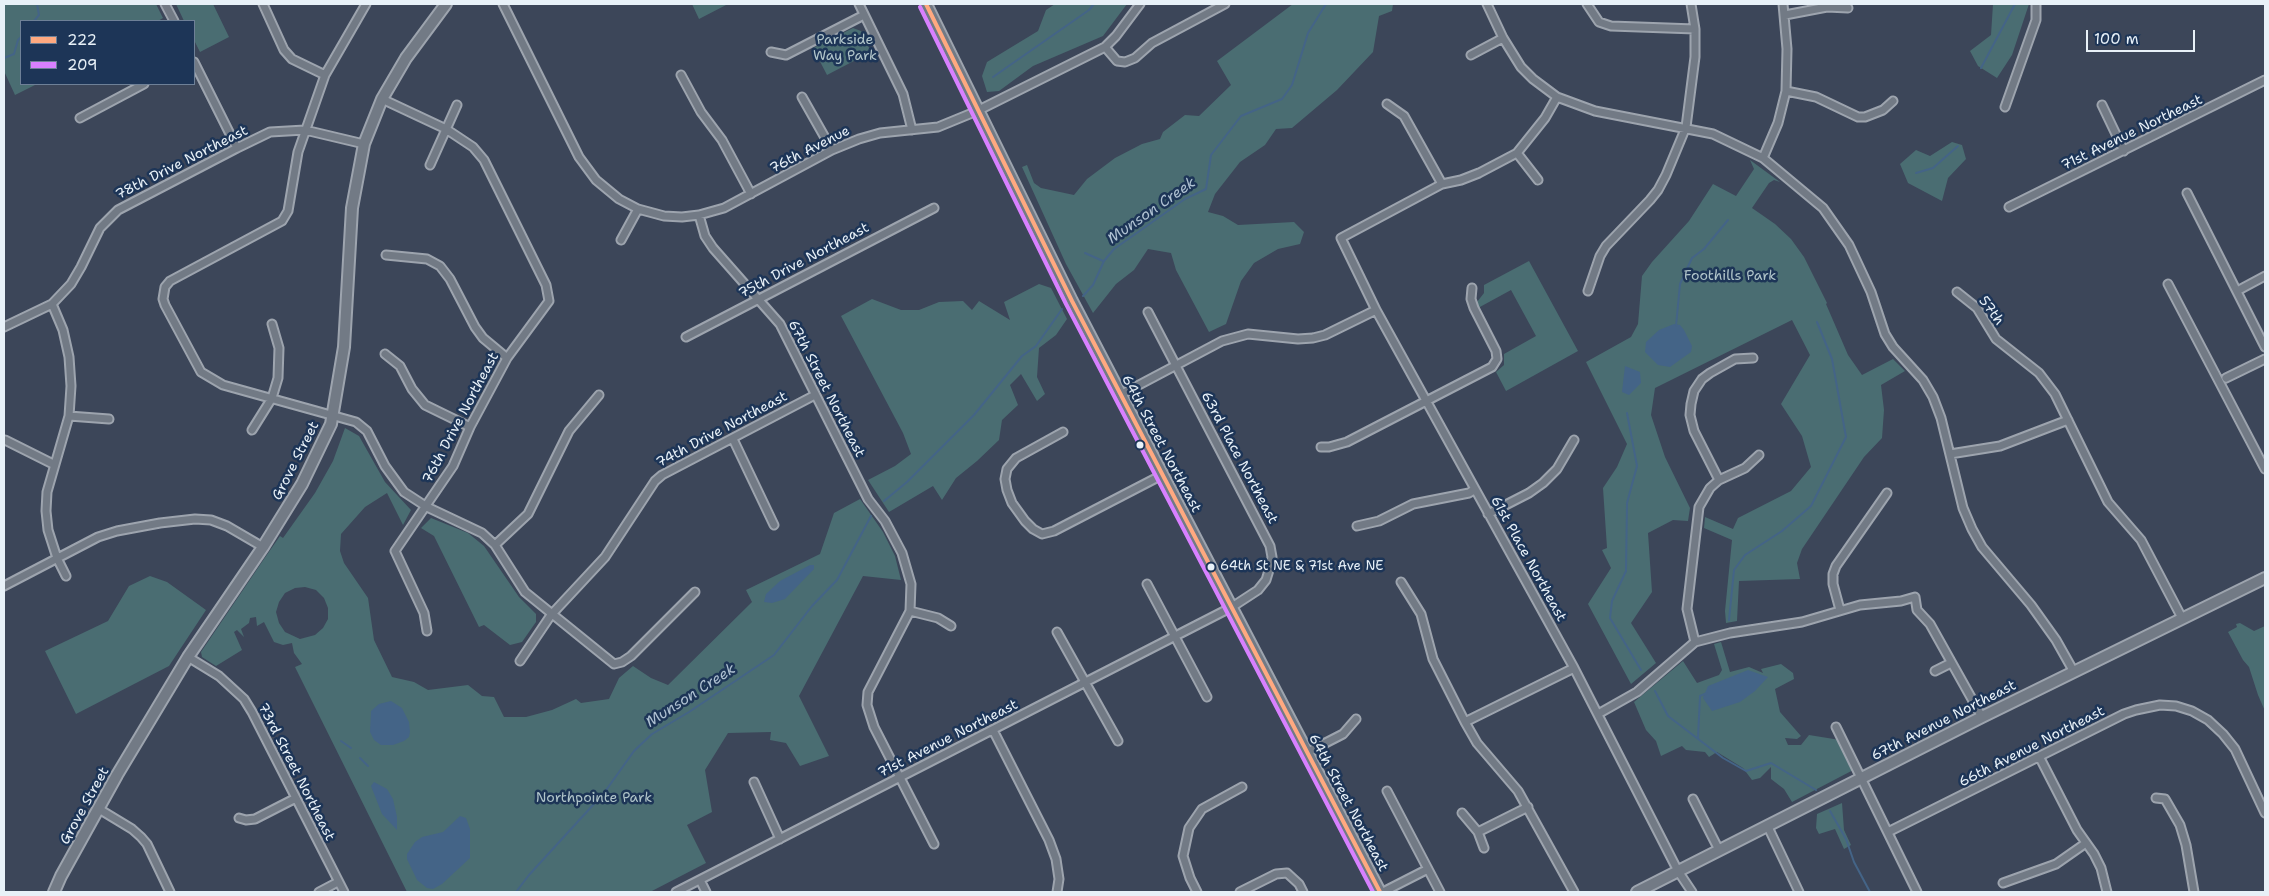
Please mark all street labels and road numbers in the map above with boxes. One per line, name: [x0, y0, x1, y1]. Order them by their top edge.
street label: 71st Avenue Northeast: [2059, 92, 2205, 174]
street label: 78th Drive Northeast: [113, 122, 251, 204]
street label: 76th Avenue: [767, 123, 853, 177]
street label: 75th Drive Northeast: [736, 220, 872, 302]
street label: 57th: [1975, 293, 2007, 329]
street label: 67th Street Northeast: [784, 318, 868, 460]
street label: 76th Drive Northeast: [419, 350, 503, 486]
street label: 64th Street Northeast: [1118, 372, 1204, 516]
street label: 74th Drive Northeast: [654, 388, 790, 472]
street label: 63rd Place Northeast: [1197, 389, 1281, 527]
street label: Grove Street: [269, 419, 323, 503]
street label: 61st Place Northeast: [1487, 493, 1569, 625]
street label: 67th Avenue Northeast: [1869, 677, 2019, 765]
street label: 71st Avenue Northeast: [875, 696, 1021, 782]
street label: 73rd Street Northeast: [254, 700, 338, 844]
street label: 66th Avenue Northeast: [1956, 703, 2108, 791]
street label: 64th Street Northeast: [1305, 731, 1391, 875]
street label: Grove Street: [57, 764, 113, 848]

